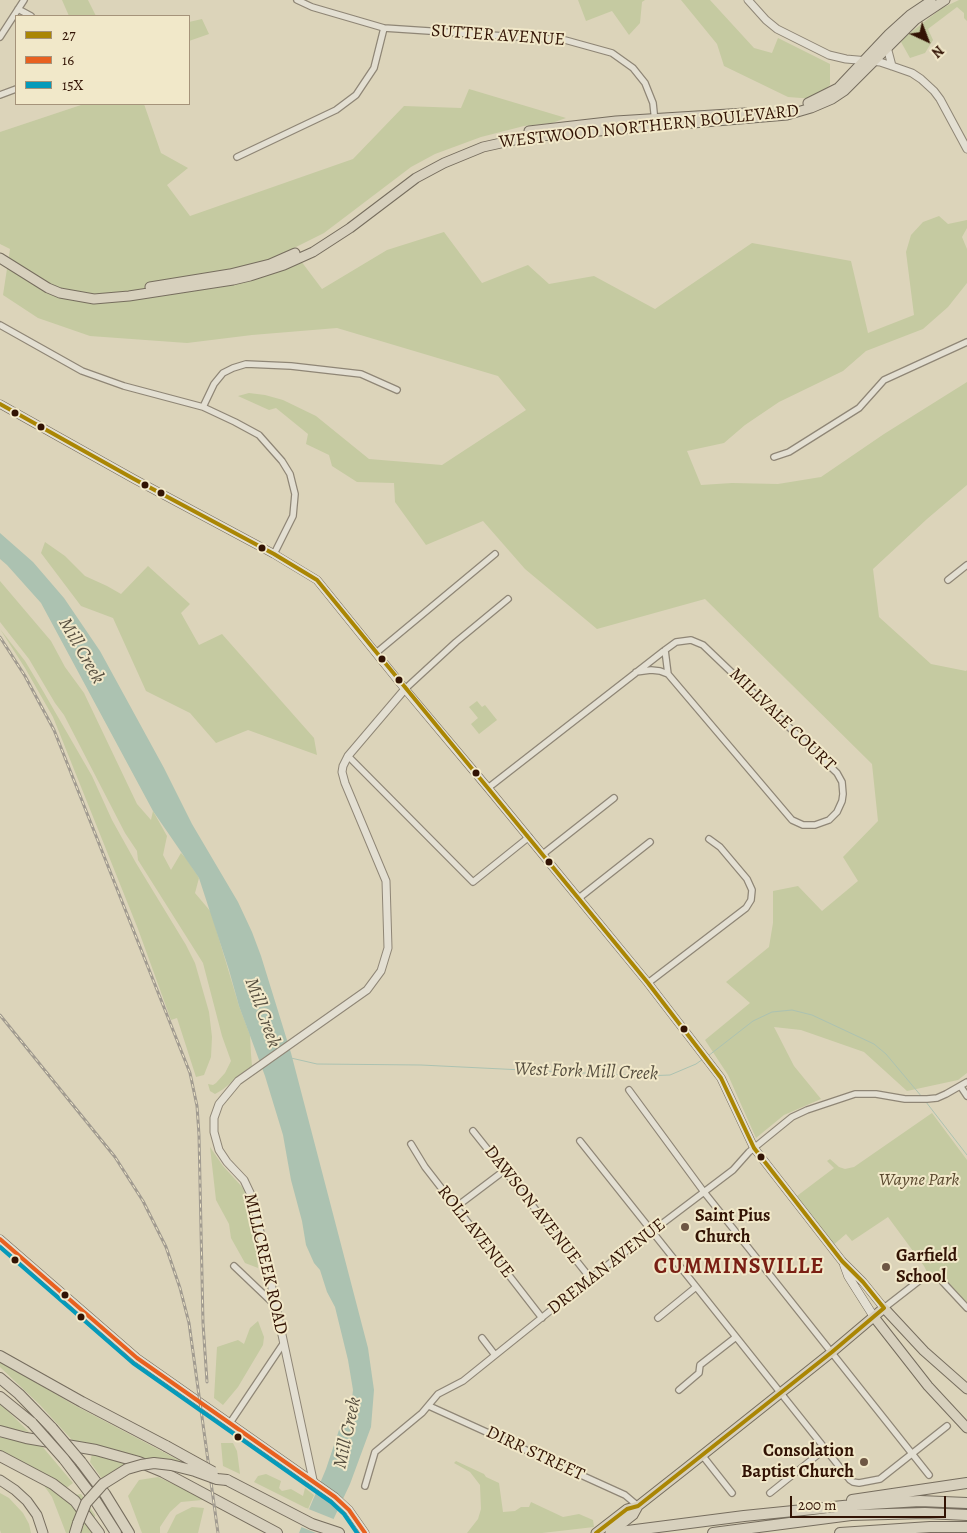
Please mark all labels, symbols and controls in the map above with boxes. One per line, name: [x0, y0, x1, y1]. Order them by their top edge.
legend: [15, 15, 190, 105]
north arrow: [902, 15, 952, 65]
street label: SUTTER AVENUE: [430, 21, 566, 51]
text: 27: [62, 25, 75, 45]
text: N: [927, 41, 948, 62]
text: 16: [62, 50, 74, 70]
text: 15X: [62, 75, 83, 95]
street label: WESTWOOD NORTHERN BOULEVARD: [498, 101, 800, 153]
unlabelled marker: [10, 408, 20, 418]
unlabelled marker: [36, 422, 46, 432]
unlabelled marker: [140, 480, 150, 490]
unlabelled marker: [156, 488, 166, 498]
unlabelled marker: [257, 543, 267, 553]
water label: Mill Creek: [53, 614, 109, 688]
unlabelled marker: [377, 654, 387, 664]
street label: MILLVALE COURT: [724, 664, 840, 776]
unlabelled marker: [394, 675, 404, 685]
unlabelled marker: [471, 768, 481, 778]
unlabelled marker: [544, 857, 554, 867]
water label: Mill Creek: [239, 975, 285, 1051]
unlabelled marker: [679, 1024, 689, 1034]
water label: West Fork Mill Creek: [513, 1058, 659, 1086]
street label: DAWSON AVENUE: [479, 1141, 585, 1269]
unlabelled marker: [756, 1152, 766, 1162]
park label: Wayne Park: [879, 1170, 959, 1192]
street label: ROLL AVENUE: [432, 1181, 518, 1283]
street label: MILLCREEK ROAD: [238, 1191, 292, 1337]
place label: Saint Pius Church: [695, 1206, 770, 1248]
street label: DREMAN AVENUE: [544, 1214, 670, 1320]
marker: Saint Pius Church: [679, 1221, 691, 1233]
place label: Garfield School: [896, 1246, 957, 1288]
unlabelled marker: [10, 1255, 20, 1265]
district label: CUMMINSVILLE: [652, 1255, 826, 1281]
marker: Garfield School: [880, 1261, 892, 1273]
unlabelled marker: [60, 1290, 70, 1300]
unlabelled marker: [76, 1312, 86, 1322]
water label: Mill Creek: [329, 1395, 367, 1471]
street label: DIRR STREET: [482, 1422, 588, 1486]
unlabelled marker: [233, 1432, 243, 1442]
place label: Consolation Baptist Church: [741, 1441, 854, 1484]
marker: Consolation Baptist Church: [858, 1456, 870, 1468]
scale bar: [792, 1486, 948, 1518]
text: 200 m: [798, 1495, 837, 1515]

